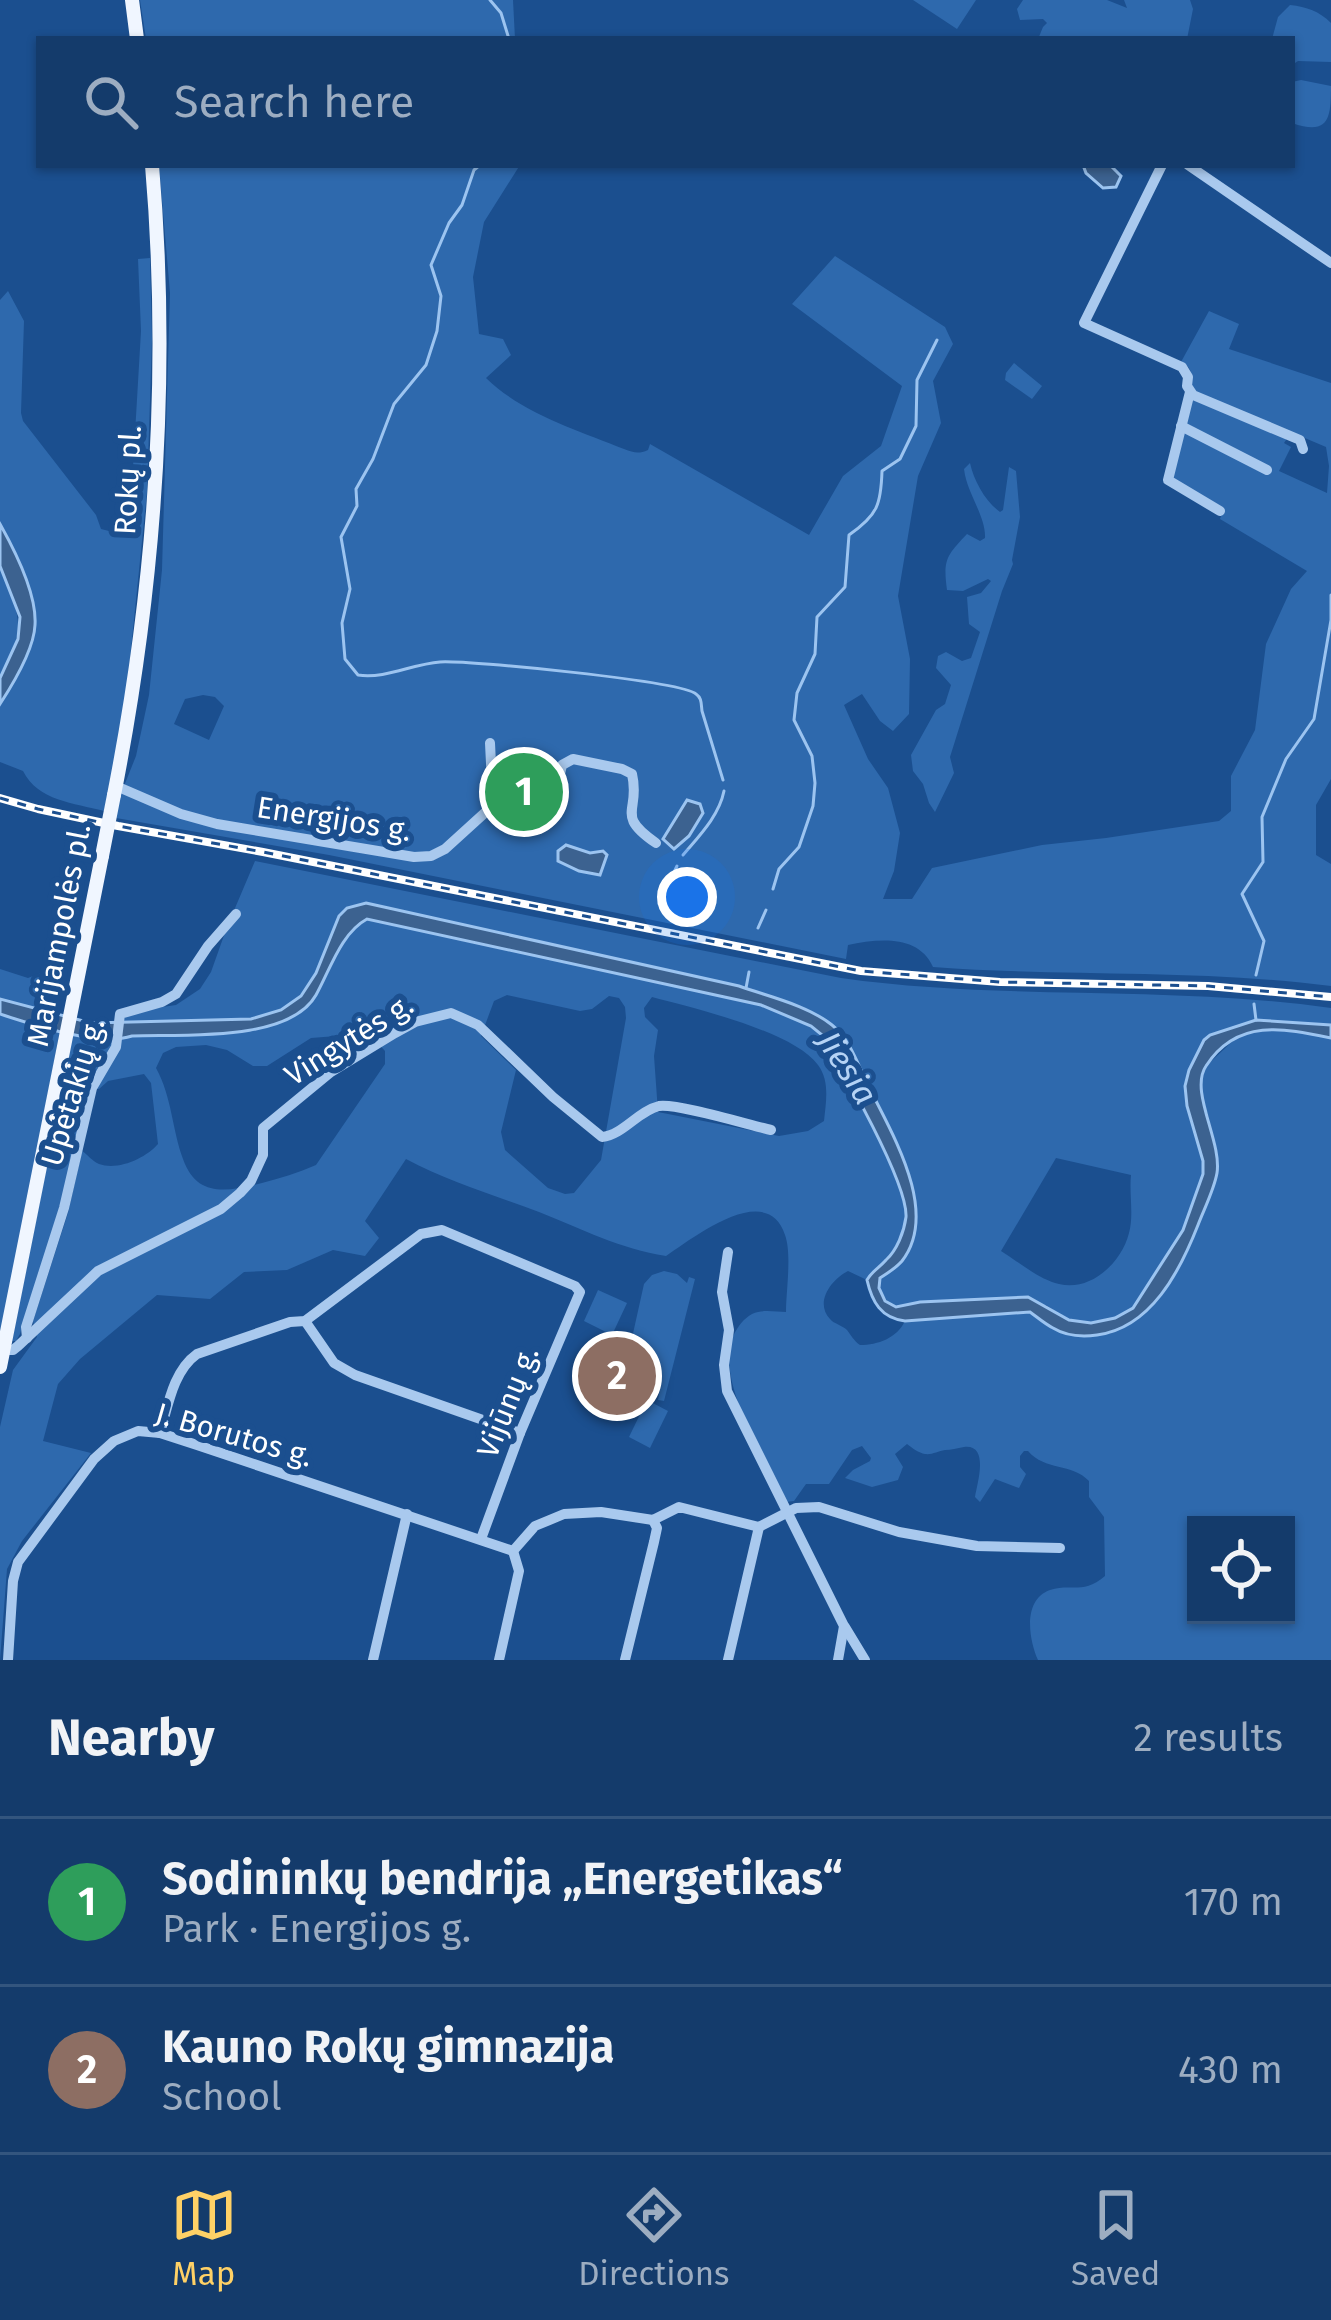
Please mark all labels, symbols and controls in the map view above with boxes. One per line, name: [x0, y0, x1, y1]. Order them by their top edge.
search box: [36, 36, 1295, 168]
icon: search: [78, 69, 144, 135]
text: Search here: [174, 75, 414, 129]
street label: Rokų pl.: [107, 424, 149, 536]
pin: 1: [485, 747, 563, 837]
street label: Energijos g.: [254, 789, 414, 849]
street label: Marijampolės pl.: [20, 820, 98, 1050]
your location: [657, 867, 717, 927]
street label: Vingytės g.: [278, 986, 420, 1094]
street label: Upėtakių g.: [33, 1014, 113, 1170]
water label: Jiesia: [808, 1022, 885, 1112]
pin: 2: [578, 1331, 656, 1421]
street label: Vijūnų g.: [469, 1341, 547, 1463]
street label: J. Borutos g.: [151, 1395, 317, 1475]
map controls: [1187, 1516, 1295, 1624]
button: locate: [1187, 1516, 1295, 1624]
text: Nearby: [48, 1707, 214, 1769]
text: 2 results: [1134, 1715, 1283, 1761]
text: Sodininkų bendrija „Energetikas“: [162, 1852, 843, 1906]
text: 1: [78, 1879, 96, 1925]
text: 170 m: [1184, 1879, 1283, 1925]
text: Park · Energijos g.: [162, 1906, 471, 1952]
text: Kauno Rokų gimnazija: [162, 2020, 614, 2074]
text: 2: [77, 2047, 97, 2093]
text: 430 m: [1178, 2047, 1283, 2093]
text: School: [162, 2074, 282, 2120]
tab: Map: [171, 2182, 237, 2294]
tab: Directions: [578, 2182, 730, 2294]
tab: Saved: [1071, 2182, 1160, 2294]

